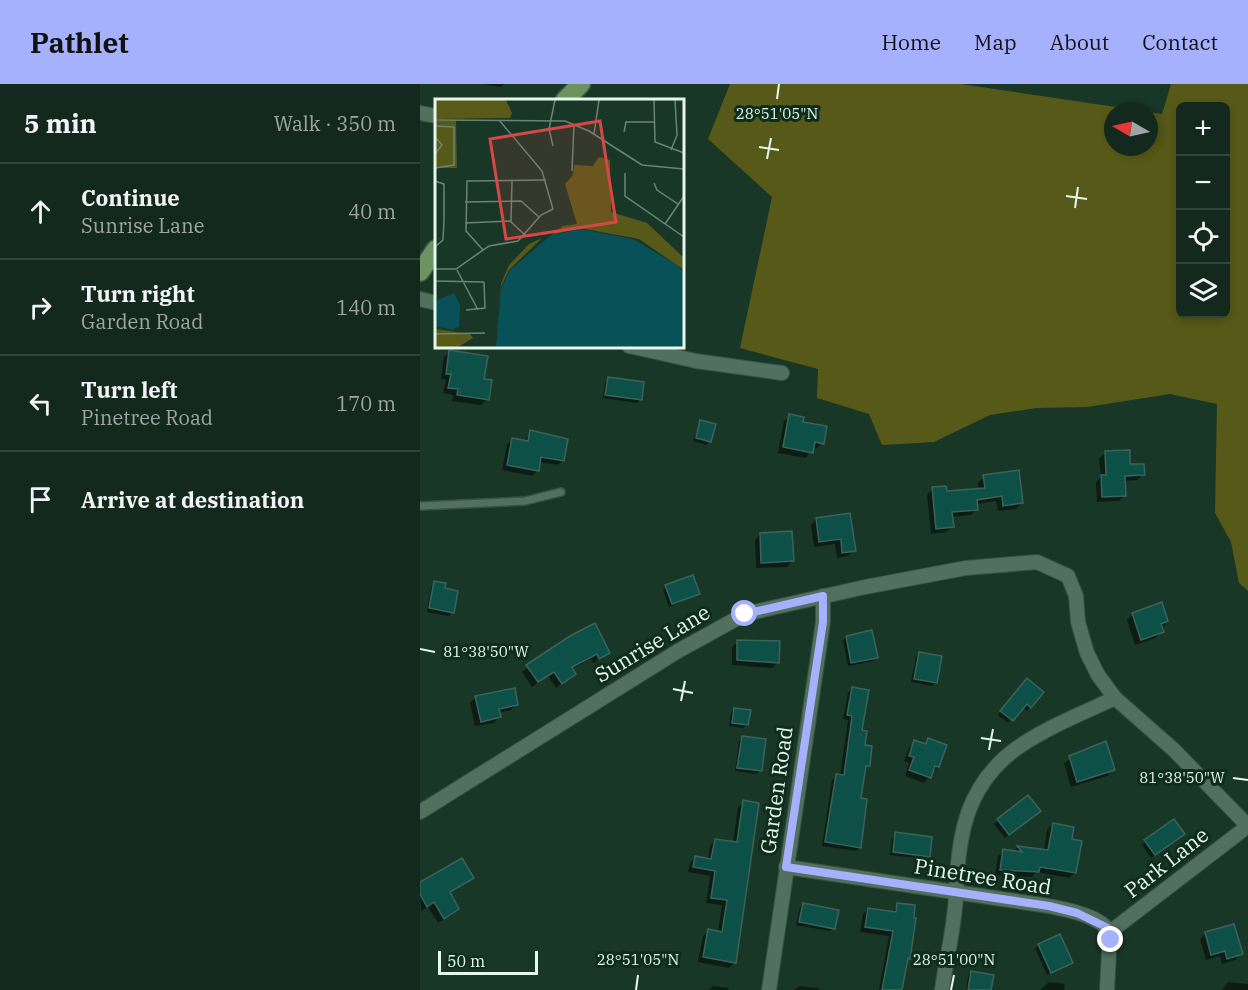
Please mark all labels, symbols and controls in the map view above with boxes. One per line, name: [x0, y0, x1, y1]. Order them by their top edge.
text: Pathlet: [30, 24, 129, 61]
text: Home: [881, 28, 941, 56]
text: Map: [974, 28, 1017, 56]
text: About: [1050, 28, 1109, 56]
text: Contact: [1142, 28, 1218, 56]
inset map: [435, 99, 684, 348]
north arrow: [1104, 102, 1158, 156]
map controls: [1176, 102, 1230, 318]
button: +: [1176, 102, 1230, 156]
text: 28°51'05"N: [736, 104, 818, 123]
text: 5 min: [24, 106, 97, 140]
text: Walk · 350 m: [274, 110, 396, 137]
button: −: [1176, 156, 1230, 210]
text: Continue: [81, 183, 180, 212]
icon: ahead: [24, 195, 57, 228]
text: 40 m: [348, 198, 396, 225]
button: locate: [1176, 210, 1230, 264]
text: Sunrise Lane: [81, 212, 205, 239]
button: layers: [1176, 264, 1230, 318]
text: Turn right: [81, 279, 195, 308]
icon: right: [24, 291, 57, 324]
text: 140 m: [336, 294, 396, 321]
text: Garden Road: [81, 308, 203, 335]
text: Turn left: [81, 375, 177, 404]
icon: left: [24, 387, 57, 420]
text: 170 m: [336, 390, 396, 417]
text: Pinetree Road: [81, 404, 213, 431]
icon: arrive: [24, 483, 57, 516]
text: Arrive at destination: [81, 485, 304, 514]
street label: Sunrise Lane: [589, 598, 715, 688]
route start: [731, 600, 757, 626]
text: 81°38'50"W: [443, 642, 529, 661]
street label: Garden Road: [753, 724, 799, 856]
text: 81°38'50"W: [1139, 768, 1225, 787]
street label: Park Lane: [1118, 820, 1214, 904]
street label: Pinetree Road: [912, 851, 1054, 901]
route end: [1097, 926, 1123, 952]
scale bar: [438, 948, 538, 976]
text: 28°51'05"N: [597, 950, 679, 969]
text: 28°51'00"N: [913, 950, 995, 969]
text: 50 m: [447, 951, 485, 971]

